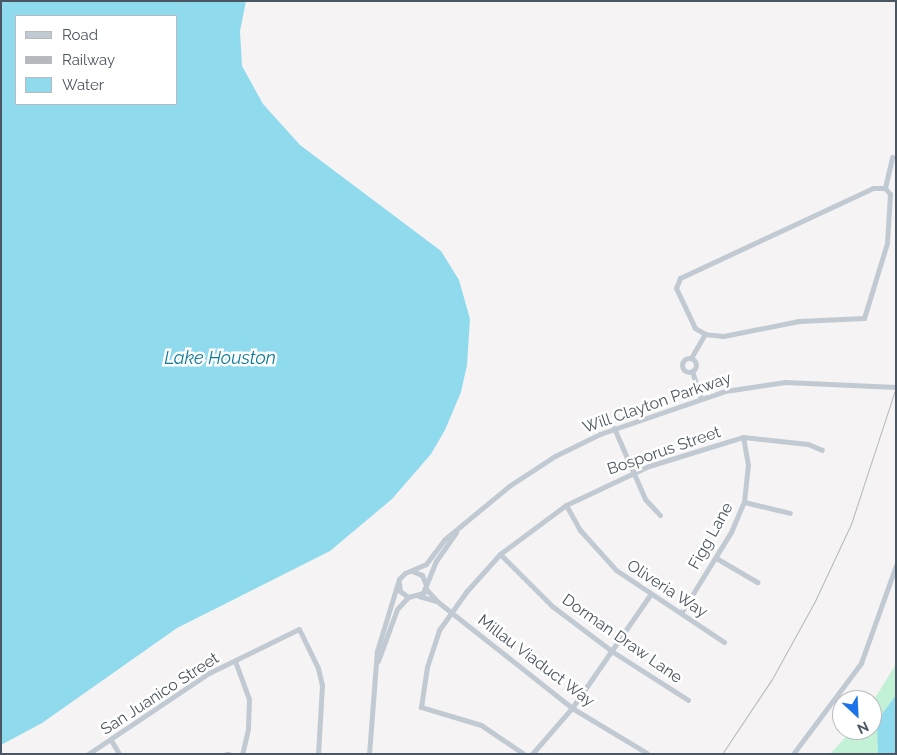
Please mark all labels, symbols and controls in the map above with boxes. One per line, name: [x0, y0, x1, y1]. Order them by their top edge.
legend: [15, 15, 178, 105]
text: Road: [62, 26, 98, 44]
text: Railway: [62, 51, 115, 69]
text: Water: [62, 76, 104, 94]
water label: Lake Houston: [164, 347, 276, 369]
street label: Will Clayton Parkway: [580, 368, 734, 438]
street label: Bosporus Street: [605, 423, 723, 479]
street label: Figg Lane: [685, 499, 737, 573]
street label: Oliveria Way: [623, 556, 711, 622]
street label: Dorman Draw Lane: [558, 590, 686, 688]
street label: Millau Viaduct Way: [473, 611, 599, 711]
street label: San Juanico Street: [97, 649, 223, 739]
north arrow: [832, 690, 882, 740]
text: N: [855, 718, 871, 737]

